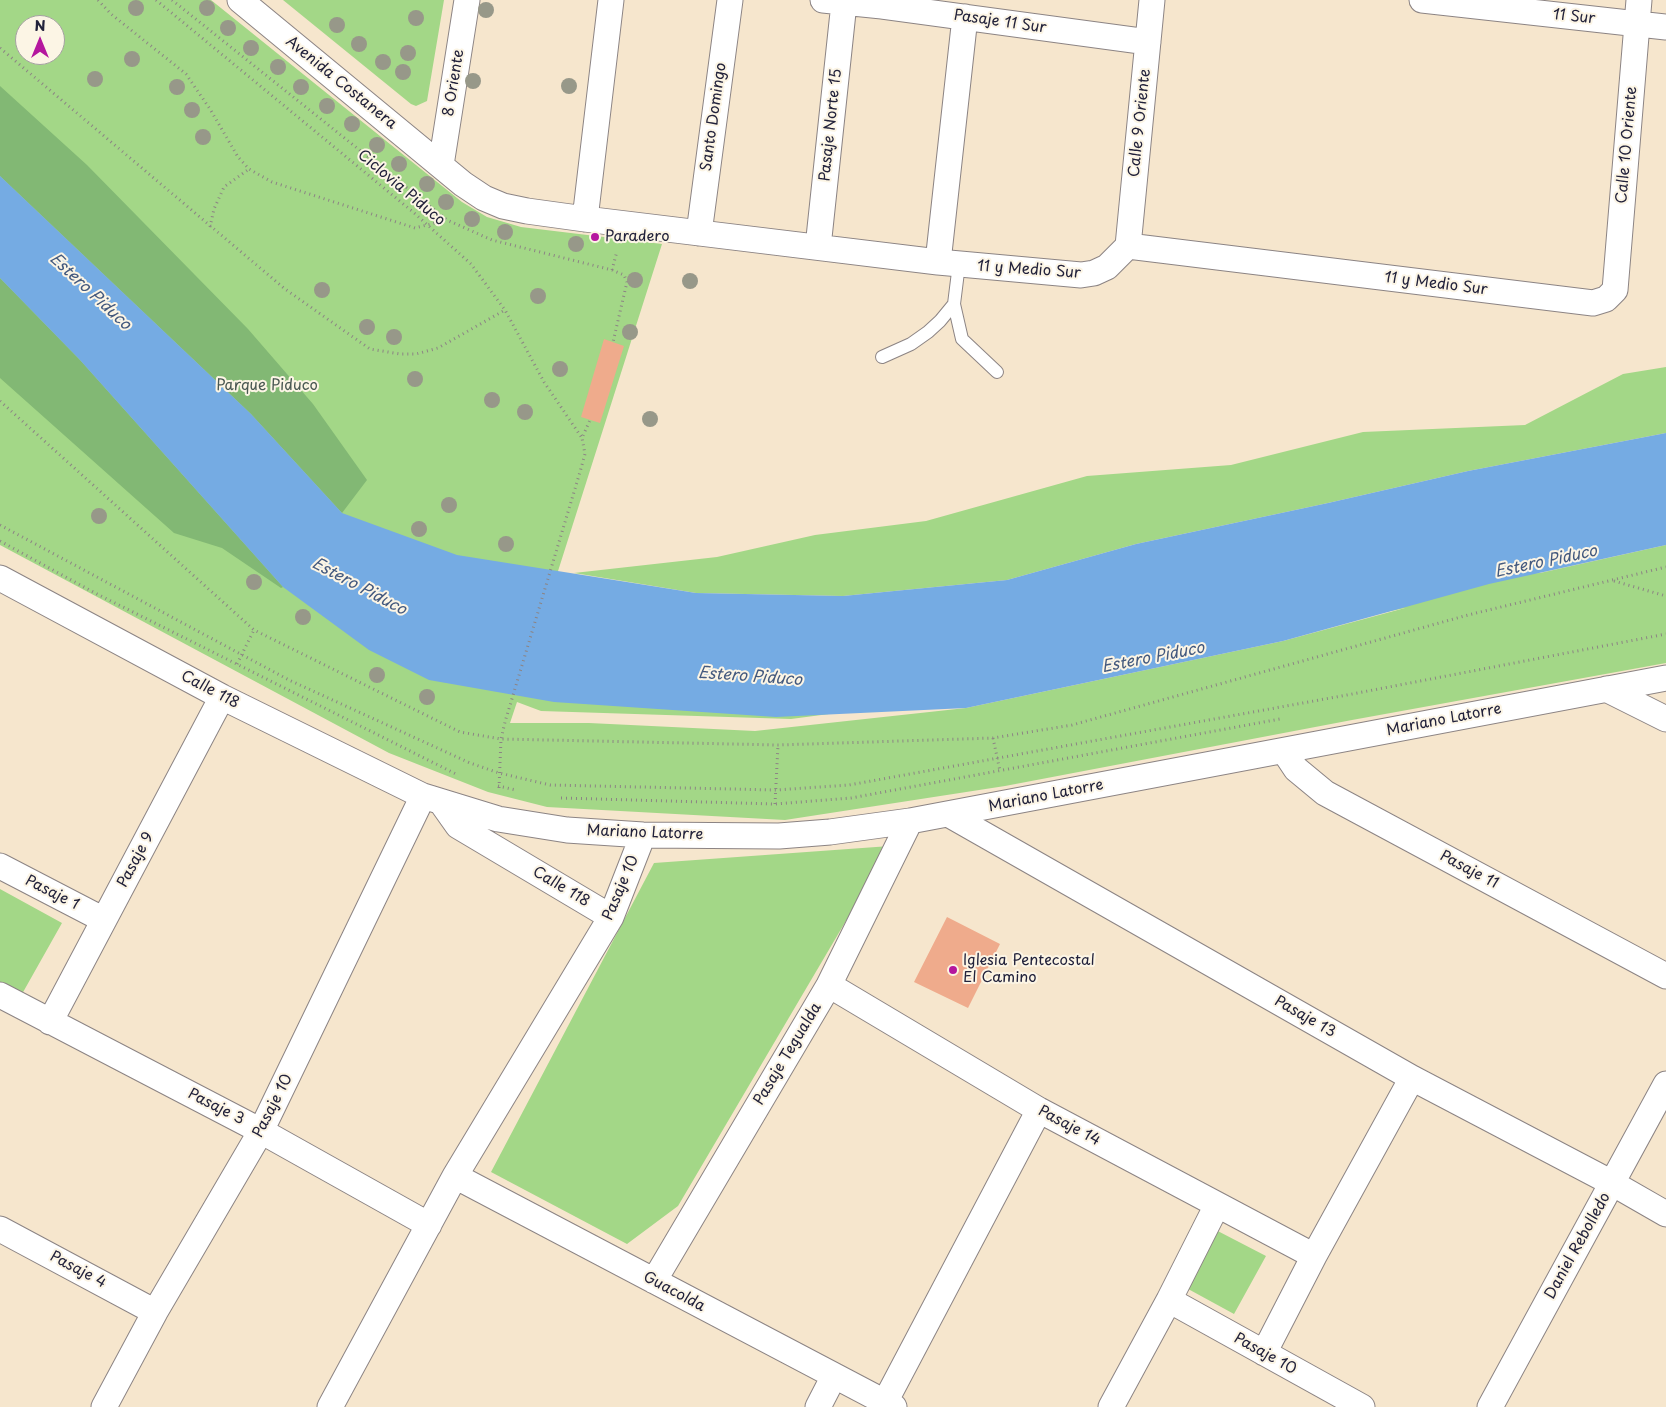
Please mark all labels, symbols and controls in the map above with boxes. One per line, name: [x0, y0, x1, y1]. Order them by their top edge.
street label: 11 Sur: [1552, 6, 1596, 28]
street label: Pasaje 11 Sur: [953, 7, 1047, 37]
north arrow: [15, 15, 65, 65]
text: N: [34, 15, 46, 36]
street label: Avenida Costanera: [282, 33, 400, 133]
street label: 8 Oriente: [440, 48, 468, 118]
street label: Santo Domingo: [697, 62, 731, 172]
street label: Pasaje Norte 15: [816, 68, 846, 182]
street label: Calle 9 Oriente: [1125, 68, 1155, 178]
street label: Calle 10 Oriente: [1613, 86, 1641, 204]
street label: Ciclovia Piduco: [354, 146, 448, 230]
place label: Paradero: [605, 228, 669, 246]
marker: Paradero: [589, 231, 601, 243]
water label: Estero Piduco: [45, 250, 135, 334]
street label: 11 y Medio Sur: [977, 257, 1081, 283]
street label: 11 y Medio Sur: [1383, 269, 1489, 299]
park label: Parque Piduco: [216, 377, 318, 395]
water label: Estero Piduco: [1493, 542, 1599, 582]
water label: Estero Piduco: [309, 554, 409, 620]
water label: Estero Piduco: [1100, 639, 1206, 677]
water label: Estero Piduco: [697, 664, 803, 690]
street label: Calle 118: [178, 667, 242, 713]
street label: Mariano Latorre: [1385, 700, 1503, 740]
street label: Mariano Latorre: [987, 776, 1105, 816]
street label: Mariano Latorre: [586, 822, 704, 844]
street label: Pasaje 9: [114, 829, 158, 891]
street label: Pasaje 11: [1437, 847, 1501, 893]
street label: Pasaje 10: [599, 853, 643, 923]
street label: Calle 118: [529, 863, 593, 911]
street label: Pasaje 1: [22, 872, 82, 914]
place label: Iglesia Pentecostal El Camino: [963, 952, 1095, 987]
marker: Iglesia Pentecostal El Camino: [947, 964, 959, 976]
street label: Pasaje 13: [1271, 992, 1339, 1042]
street label: Pasaje Tegualda: [750, 1000, 826, 1108]
street label: Pasaje 10: [249, 1071, 297, 1141]
street label: Pasaje 3: [185, 1085, 247, 1129]
street label: Pasaje 14: [1035, 1102, 1103, 1150]
street label: Daniel Rebolledo: [1541, 1190, 1615, 1302]
street label: Pasaje 4: [47, 1248, 109, 1292]
street label: Guacolda: [640, 1268, 708, 1316]
street label: Pasaje 10: [1231, 1329, 1299, 1379]

